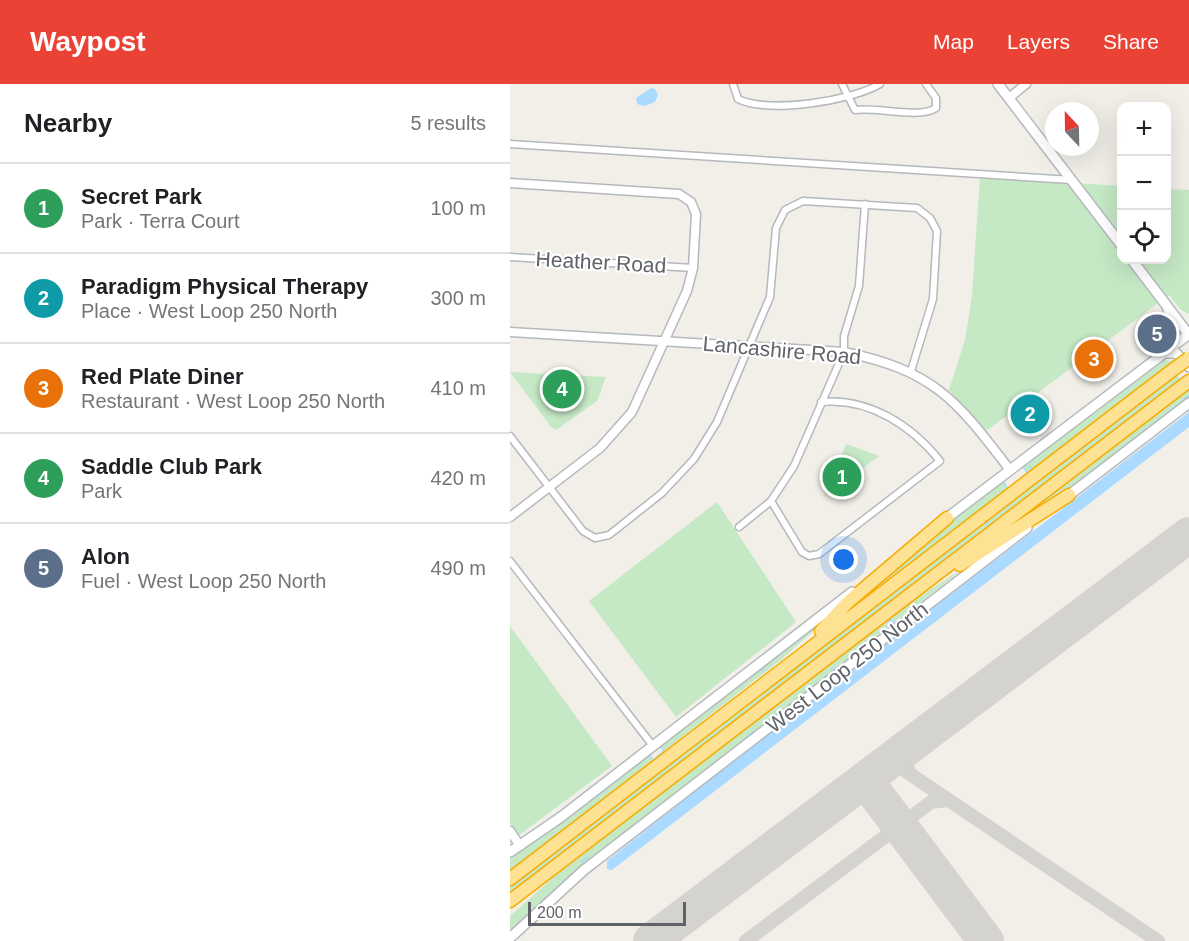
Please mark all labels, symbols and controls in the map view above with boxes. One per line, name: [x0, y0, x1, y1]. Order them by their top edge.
text: Waypost: [30, 26, 146, 57]
text: Map: [933, 30, 974, 53]
text: Layers: [1007, 30, 1070, 53]
text: Share: [1103, 30, 1159, 53]
north arrow: [1045, 102, 1099, 156]
map controls: [1117, 102, 1171, 264]
button: +: [1117, 102, 1171, 156]
text: Nearby: [24, 108, 112, 138]
text: 5 results: [410, 112, 486, 134]
button: −: [1117, 156, 1171, 210]
text: Secret Park: [81, 184, 202, 209]
text: 1: [38, 197, 49, 219]
text: 100 m: [430, 197, 486, 219]
text: Park · Terra Court: [81, 210, 240, 232]
button: locate: [1117, 210, 1171, 264]
street label: Heather Road: [535, 247, 667, 277]
text: Paradigm Physical Therapy: [81, 274, 368, 299]
text: 2: [38, 287, 49, 309]
text: 300 m: [430, 287, 486, 309]
text: Place · West Loop 250 North: [81, 300, 337, 322]
pin: 5: [1138, 312, 1176, 356]
street label: Lancashire Road: [702, 332, 862, 368]
pin: 3: [1074, 336, 1114, 382]
text: Red Plate Diner: [81, 364, 244, 389]
pin: 4: [542, 366, 582, 412]
text: 3: [38, 377, 49, 399]
text: 410 m: [430, 377, 486, 399]
text: Restaurant · West Loop 250 North: [81, 390, 385, 412]
pin: 2: [1010, 392, 1050, 436]
text: Saddle Club Park: [81, 454, 262, 479]
pin: 1: [822, 454, 862, 500]
text: 4: [38, 467, 49, 489]
text: 420 m: [430, 467, 486, 489]
text: Park: [81, 480, 122, 502]
text: Alon: [81, 544, 130, 569]
your location: [829, 545, 858, 574]
text: 5: [38, 557, 49, 579]
text: 490 m: [430, 557, 486, 579]
text: Fuel · West Loop 250 North: [81, 570, 326, 592]
street label: West Loop 250 North: [762, 597, 932, 737]
scale bar: [528, 899, 686, 926]
text: 200 m: [537, 904, 581, 921]

